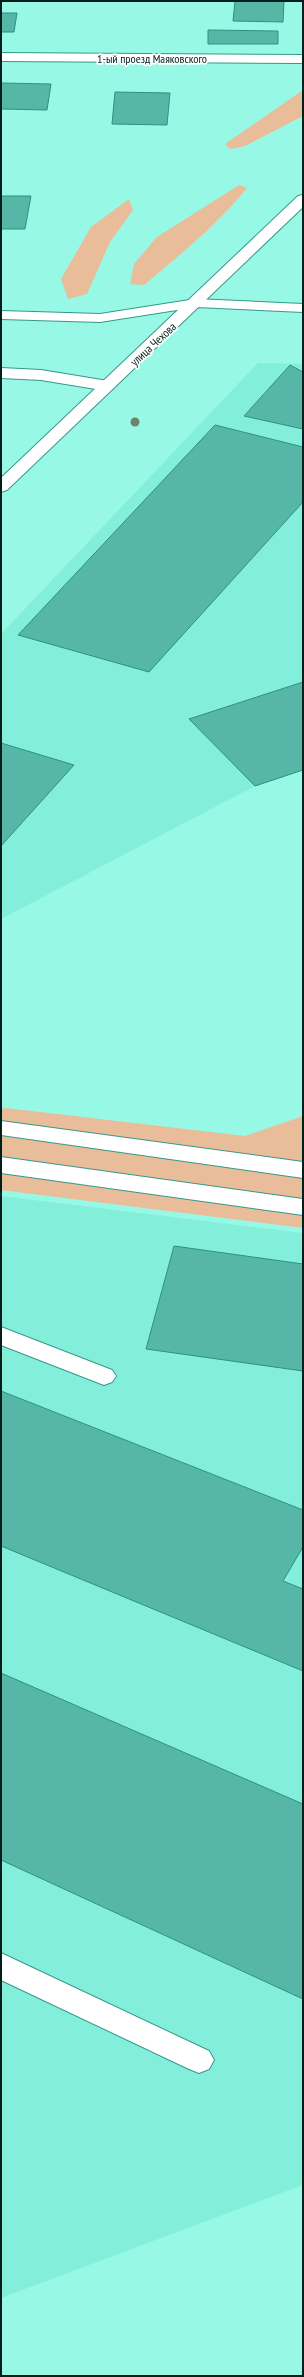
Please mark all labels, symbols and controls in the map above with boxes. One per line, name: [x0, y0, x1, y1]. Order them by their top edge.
street label: 1-ый проезд Маяковского: [97, 51, 207, 66]
street label: улица Чехова: [127, 319, 179, 369]

